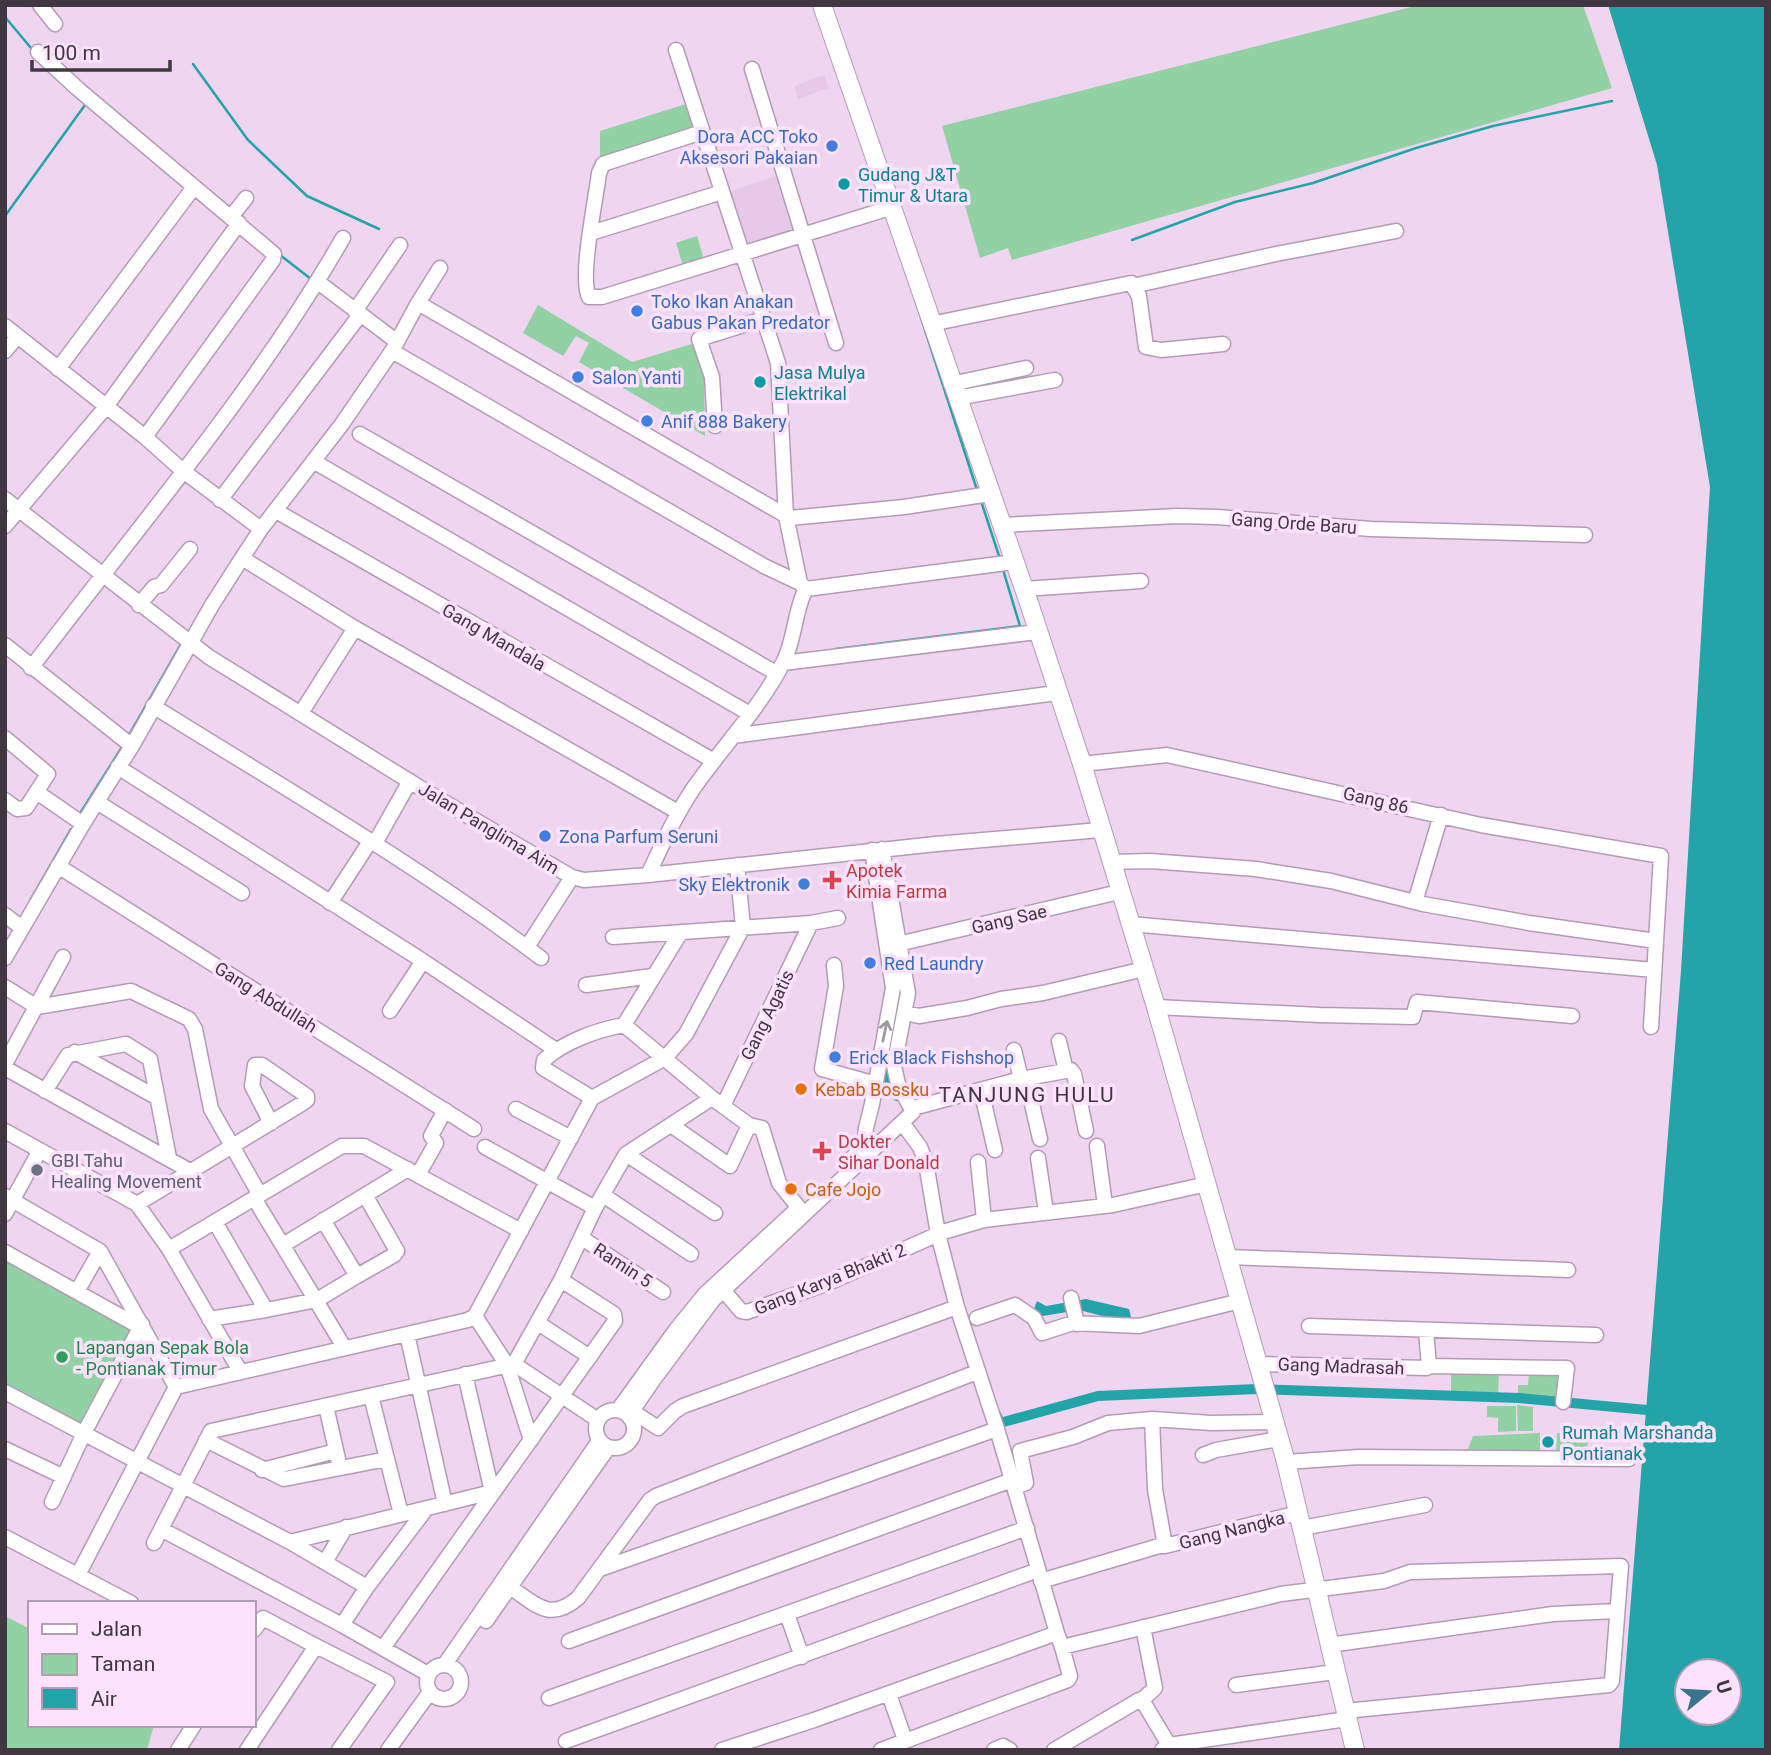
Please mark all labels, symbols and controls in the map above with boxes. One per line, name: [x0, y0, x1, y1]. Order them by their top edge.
scale bar: [32, 28, 170, 72]
text: 100 m: [42, 41, 101, 65]
place label: Dora ACC Toko Aksesori Pakaian: [680, 126, 818, 168]
marker: Dora ACC Toko Aksesori Pakaian: [824, 138, 840, 154]
place label: Gudang J&T Timur & Utara: [858, 164, 968, 206]
marker: Gudang J&T Timur & Utara: [836, 176, 852, 192]
place label: Toko Ikan Anakan Gabus Pakan Predator: [651, 291, 830, 333]
marker: Toko Ikan Anakan Gabus Pakan Predator: [629, 303, 645, 319]
place label: Jasa Mulya Elektrikal: [774, 362, 865, 404]
place label: Salon Yanti: [592, 367, 682, 388]
marker: Salon Yanti: [570, 369, 586, 385]
marker: Jasa Mulya Elektrikal: [752, 374, 768, 390]
place label: Anif 888 Bakery: [661, 411, 787, 432]
marker: Anif 888 Bakery: [639, 413, 655, 429]
street label: Gang Orde Baru: [1230, 508, 1358, 538]
street label: Gang Mandala: [438, 599, 550, 675]
street label: Jalan Panglima Aim: [415, 778, 563, 878]
street label: Gang 86: [1341, 782, 1411, 818]
place label: Zona Parfum Seruni: [559, 826, 718, 847]
marker: Zona Parfum Seruni: [537, 828, 553, 844]
place label: Apotek Kimia Farma: [846, 860, 947, 902]
marker: Apotek Kimia Farma: [824, 872, 840, 888]
place label: Sky Elektronik: [678, 874, 791, 895]
marker: Sky Elektronik: [796, 876, 812, 892]
street label: Gang Sae: [969, 900, 1049, 938]
place label: Red Laundry: [884, 953, 984, 974]
marker: Red Laundry: [862, 955, 878, 971]
street label: Gang Abdullah: [211, 957, 321, 1037]
street label: Gang Agatis: [736, 966, 798, 1064]
one-way arrow: [879, 1020, 893, 1043]
place label: Erick Black Fishshop: [849, 1047, 1014, 1068]
marker: Erick Black Fishshop: [827, 1049, 843, 1065]
place label: Kebab Bossku: [815, 1079, 929, 1100]
marker: Kebab Bossku: [793, 1081, 809, 1097]
district label: TANJUNG HULU: [938, 1083, 1116, 1107]
place label: Dokter Sihar Donald: [838, 1131, 940, 1173]
marker: Dokter Sihar Donald: [812, 1141, 832, 1161]
place label: GBI Tahu Healing Movement: [51, 1150, 202, 1192]
marker: GBI Tahu Healing Movement: [29, 1162, 45, 1178]
place label: Cafe Jojo: [805, 1179, 881, 1200]
marker: Cafe Jojo: [783, 1181, 799, 1197]
street label: Ramin 5: [590, 1238, 656, 1292]
street label: Gang Karya Bhakti 2: [751, 1239, 909, 1319]
place label: Lapangan Sepak Bola - Pontianak Timur: [76, 1337, 249, 1379]
marker: Lapangan Sepak Bola - Pontianak Timur: [54, 1349, 70, 1365]
street label: Gang Madrasah: [1277, 1353, 1405, 1379]
place label: Rumah Marshanda Pontianak: [1562, 1422, 1713, 1464]
marker: Rumah Marshanda Pontianak: [1540, 1434, 1556, 1450]
street label: Gang Nangka: [1177, 1507, 1287, 1553]
legend: [28, 1601, 256, 1727]
text: Jalan: [91, 1617, 142, 1641]
text: Taman: [91, 1652, 155, 1676]
north arrow: [1673, 1657, 1743, 1727]
text: U: [1711, 1677, 1737, 1696]
text: Air: [91, 1687, 117, 1711]

